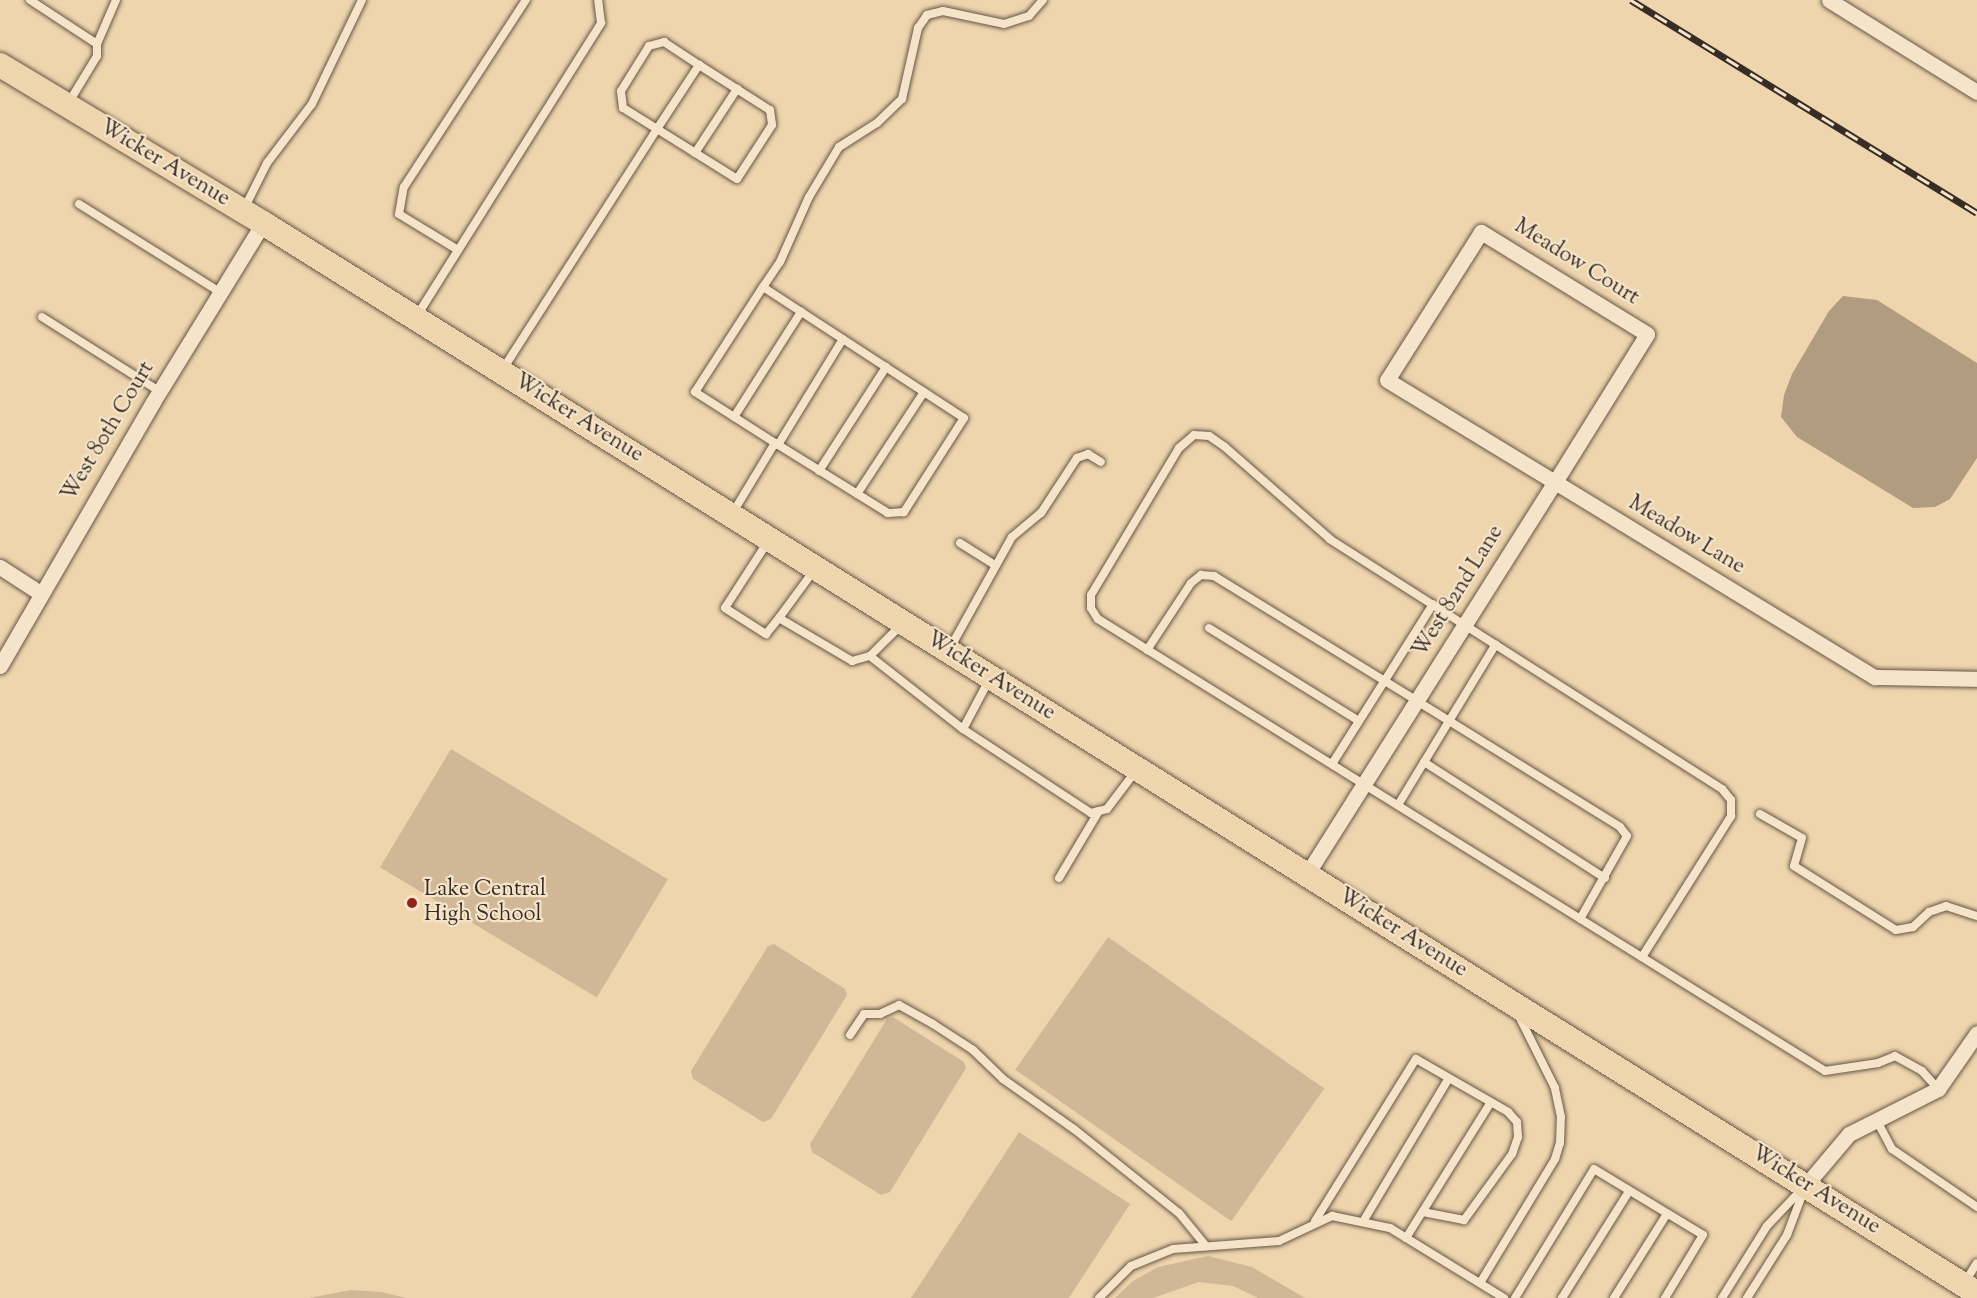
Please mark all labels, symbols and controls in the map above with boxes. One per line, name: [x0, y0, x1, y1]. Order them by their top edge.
street label: Wicker Avenue: [94, 115, 234, 213]
street label: Meadow Court: [1509, 214, 1643, 312]
street label: West 80th Court: [57, 357, 161, 507]
street label: Wicker Avenue: [509, 369, 647, 469]
street label: Meadow Lane: [1623, 491, 1749, 581]
street label: West 82nd Lane: [1408, 521, 1510, 663]
street label: Wicker Avenue: [921, 627, 1059, 727]
place label: Lake Central High School: [424, 877, 546, 928]
street label: Wicker Avenue: [1333, 884, 1471, 984]
marker: Lake Central High School: [405, 896, 419, 910]
street label: Wicker Avenue: [1746, 1141, 1884, 1241]

